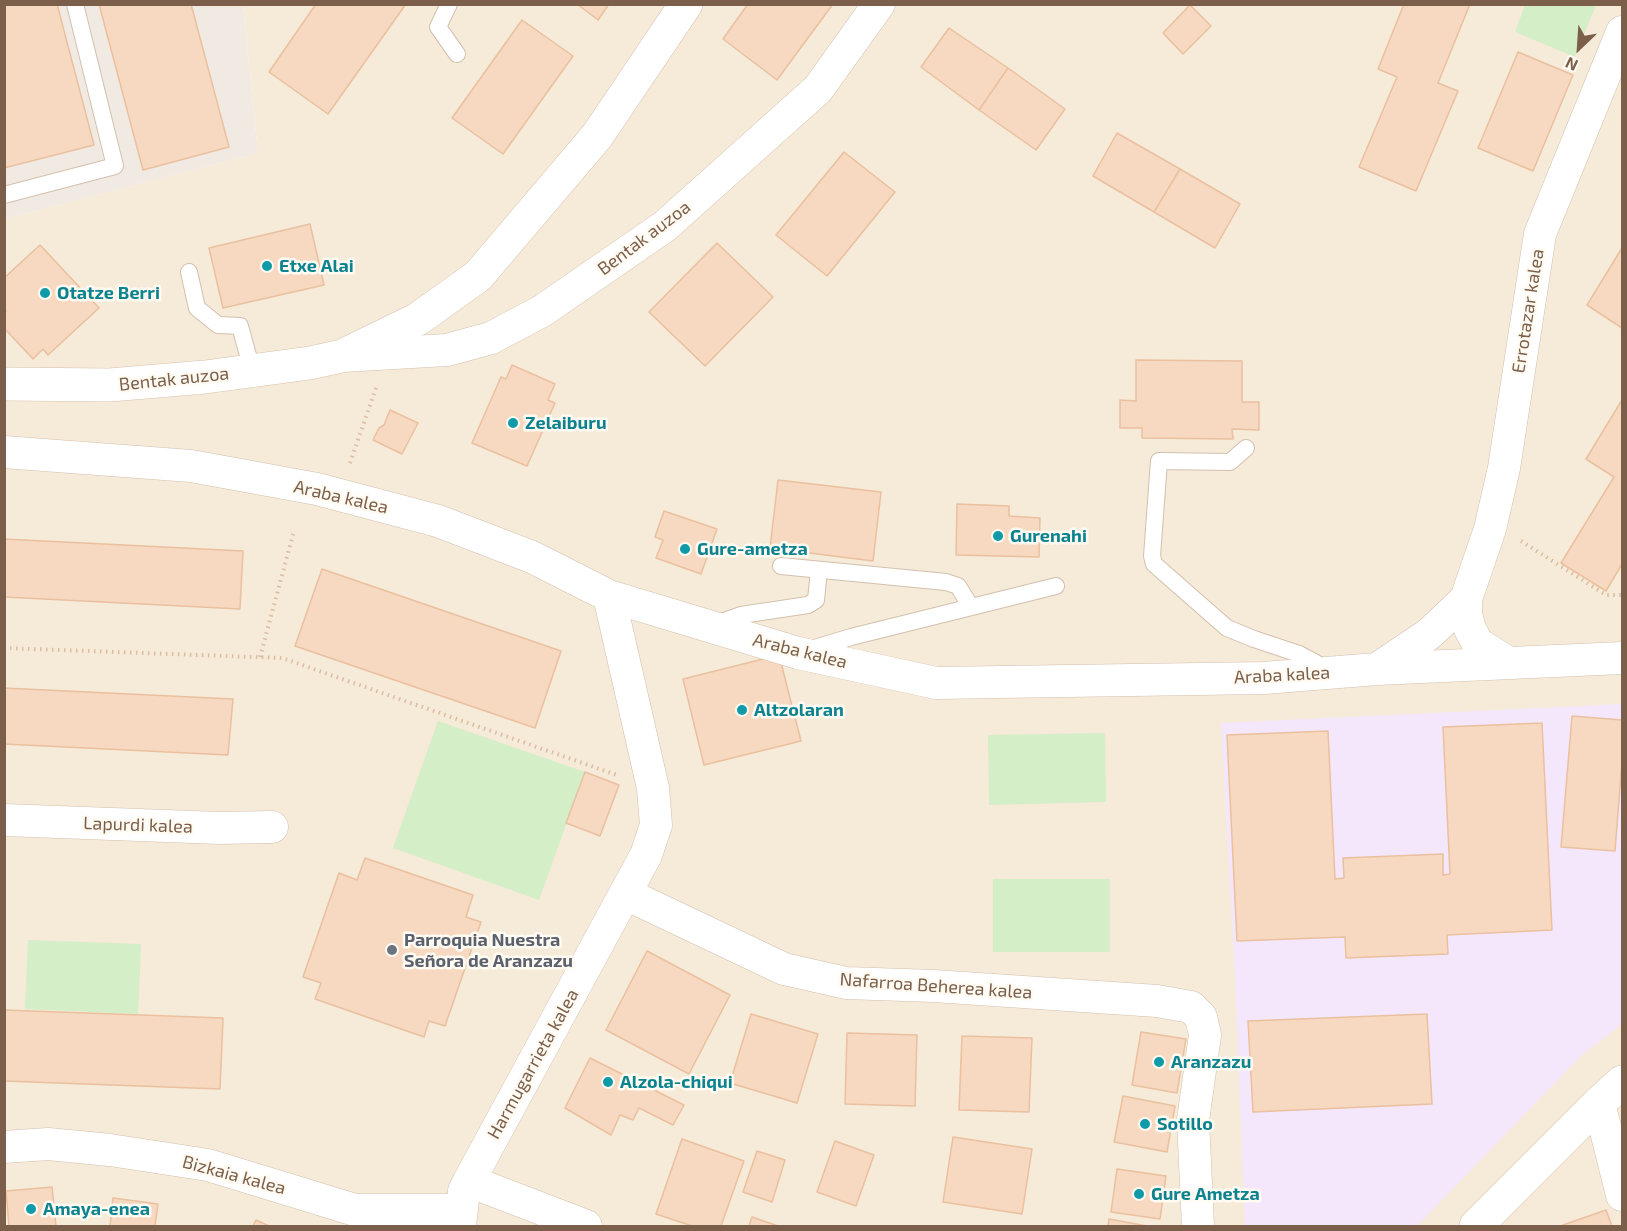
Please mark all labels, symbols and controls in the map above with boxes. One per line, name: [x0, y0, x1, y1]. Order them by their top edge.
north arrow: [1549, 18, 1609, 78]
text: N: [1562, 54, 1580, 76]
street label: Bentak auzoa: [593, 196, 695, 280]
street label: Errotazar kalea: [1508, 247, 1548, 375]
place label: Etxe Alai: [279, 255, 354, 277]
marker: Etxe Alai: [260, 259, 274, 273]
place label: Otatze Berri: [57, 282, 160, 304]
marker: Otatze Berri: [38, 286, 52, 300]
street label: Bentak auzoa: [118, 362, 230, 396]
place label: Zelaiburu: [525, 412, 607, 434]
marker: Zelaiburu: [506, 416, 520, 430]
street label: Araba kalea: [292, 476, 390, 518]
place label: Gurenahi: [1010, 525, 1087, 547]
marker: Gurenahi: [991, 529, 1005, 543]
place label: Gure-ametza: [697, 538, 808, 560]
marker: Gure-ametza: [678, 542, 692, 556]
street label: Araba kalea: [751, 629, 849, 673]
street label: Araba kalea: [1233, 662, 1331, 688]
place label: Altzolaran: [754, 699, 844, 721]
marker: Altzolaran: [735, 703, 749, 717]
street label: Lapurdi kalea: [83, 812, 193, 838]
place label: Parroquia Nuestra Señora de Aranzazu: [404, 929, 573, 972]
marker: Parroquia Nuestra Señora de Aranzazu: [385, 943, 399, 957]
street label: Nafarroa Beherea kalea: [839, 968, 1033, 1004]
street label: Harmugarrieta kalea: [483, 985, 583, 1143]
place label: Aranzazu: [1171, 1051, 1251, 1073]
marker: Aranzazu: [1152, 1055, 1166, 1069]
place label: Alzola-chiqui: [620, 1071, 733, 1093]
marker: Alzola-chiqui: [601, 1075, 615, 1089]
place label: Sotillo: [1157, 1113, 1213, 1135]
marker: Sotillo: [1138, 1117, 1152, 1131]
street label: Bizkaia kalea: [180, 1151, 288, 1199]
place label: Gure Ametza: [1151, 1183, 1260, 1205]
marker: Gure Ametza: [1132, 1187, 1146, 1201]
place label: Amaya-enea: [43, 1198, 150, 1220]
marker: Amaya-enea: [24, 1202, 38, 1216]

